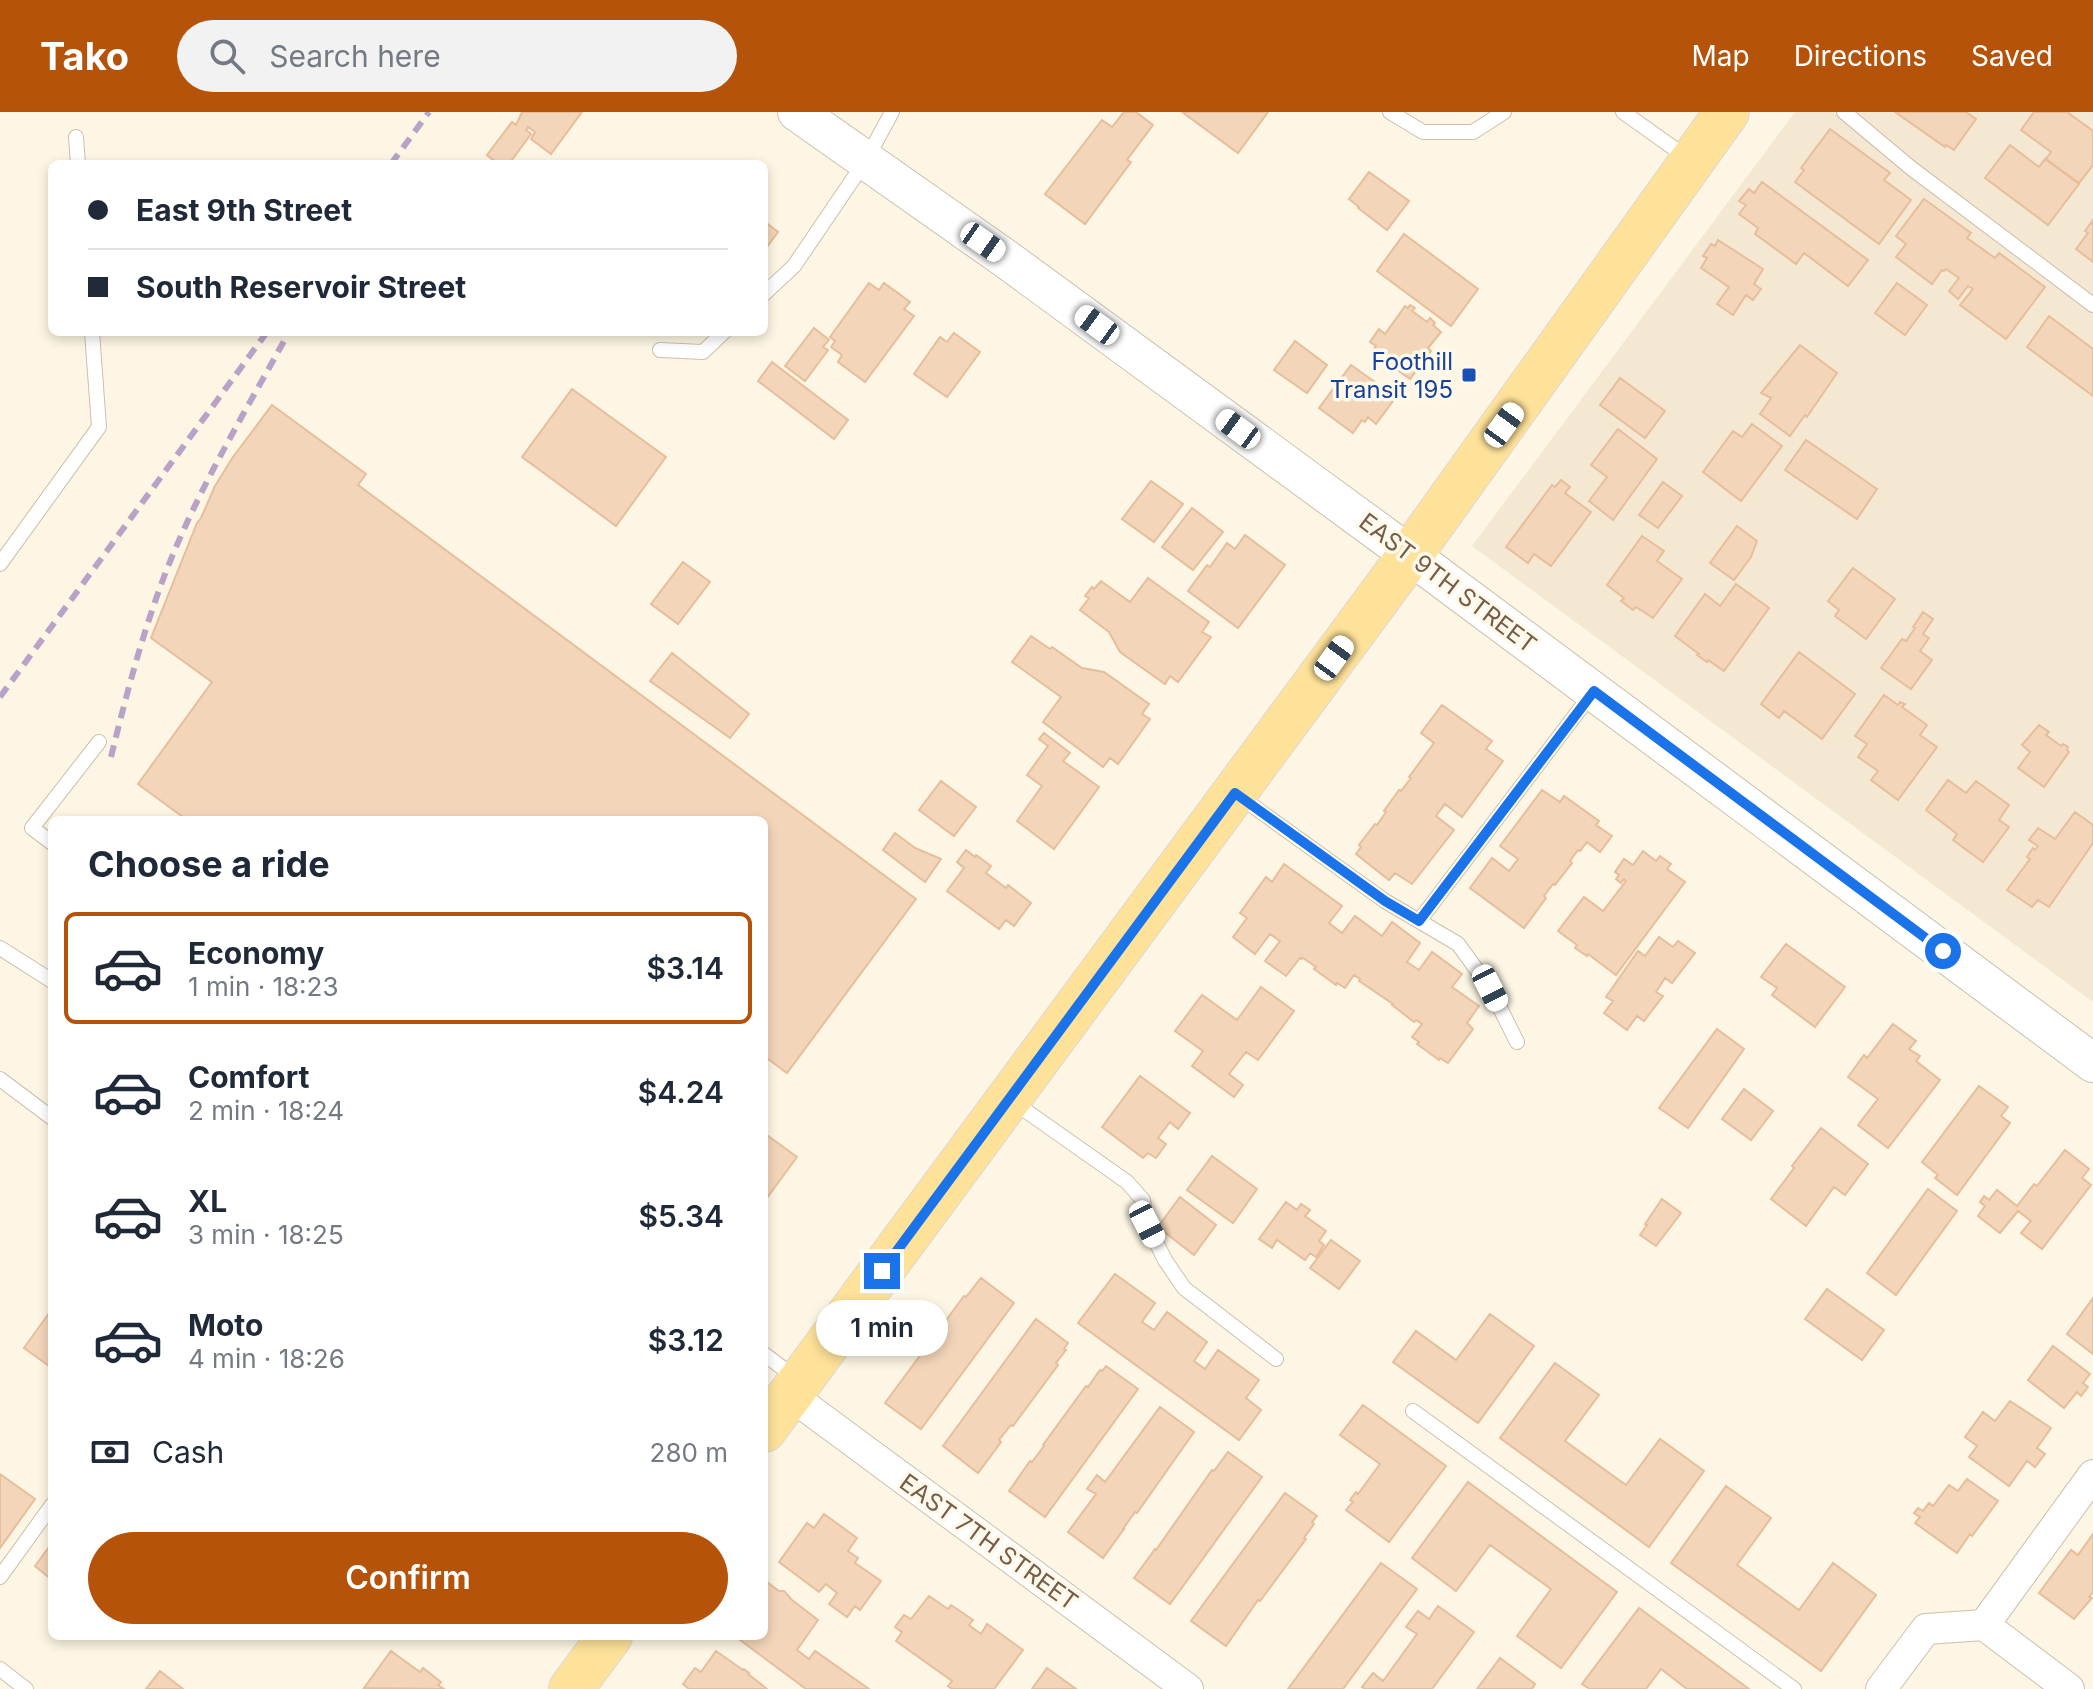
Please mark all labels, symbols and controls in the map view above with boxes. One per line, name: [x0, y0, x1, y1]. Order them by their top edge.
search box: [177, 20, 737, 92]
text: Tako: [40, 33, 129, 79]
icon: search: [205, 34, 249, 78]
text: Search here: [269, 38, 441, 74]
text: Map: [1691, 39, 1750, 73]
text: Directions: [1794, 39, 1927, 73]
text: Saved: [1971, 39, 2053, 73]
text: East 9th Street: [136, 192, 352, 228]
car: [956, 218, 1010, 266]
text: South Reservoir Street: [136, 269, 466, 305]
car: [1071, 301, 1123, 349]
place label: Foothill Transit 195: [1330, 347, 1453, 404]
marker: Foothill Transit 195: [1460, 366, 1478, 384]
car: [1480, 399, 1528, 451]
car: [1212, 405, 1264, 453]
street label: EAST 9TH STREET: [1354, 507, 1542, 659]
car: [1310, 632, 1358, 684]
text: Choose a ride: [88, 842, 330, 886]
icon: car: [92, 932, 164, 1004]
route start: [1925, 933, 1961, 969]
text: Economy: [188, 935, 324, 971]
text: $3.14: [646, 950, 724, 986]
car: [1468, 961, 1512, 1015]
text: 1 min · 18:23: [188, 971, 339, 1002]
icon: car: [92, 1056, 164, 1128]
text: Comfort: [188, 1059, 309, 1095]
text: $4.24: [638, 1074, 724, 1110]
text: 2 min · 18:24: [188, 1095, 344, 1126]
icon: car: [92, 1180, 164, 1252]
text: XL: [188, 1183, 227, 1219]
car: [1125, 1197, 1169, 1251]
text: $5.34: [638, 1198, 724, 1234]
text: 3 min · 18:25: [188, 1219, 344, 1250]
route end: [864, 1253, 900, 1289]
callout: 1 min: [816, 1299, 948, 1355]
icon: car: [92, 1304, 164, 1376]
text: Moto: [188, 1307, 263, 1343]
text: 1 min: [850, 1312, 914, 1343]
text: $3.12: [648, 1322, 724, 1358]
text: 4 min · 18:26: [188, 1343, 345, 1374]
icon: cash: [88, 1430, 132, 1474]
text: Cash: [152, 1434, 224, 1470]
text: 280 m: [650, 1437, 728, 1468]
street label: EAST 7TH STREET: [894, 1468, 1084, 1616]
button: Confirm: [88, 1532, 728, 1624]

